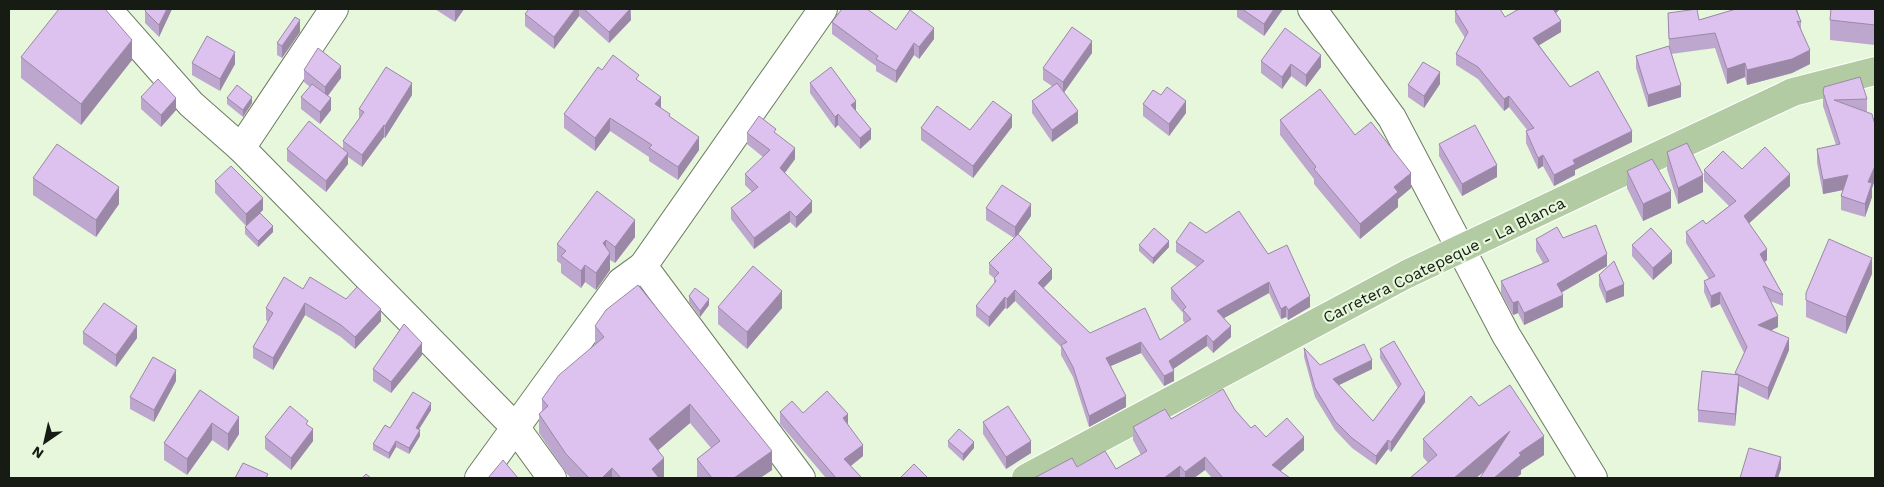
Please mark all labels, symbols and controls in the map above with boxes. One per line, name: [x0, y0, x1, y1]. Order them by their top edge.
street label: Carretera Coatepeque - La Blanca: [1320, 193, 1568, 327]
north arrow: [20, 417, 70, 467]
text: N: [29, 443, 47, 462]

